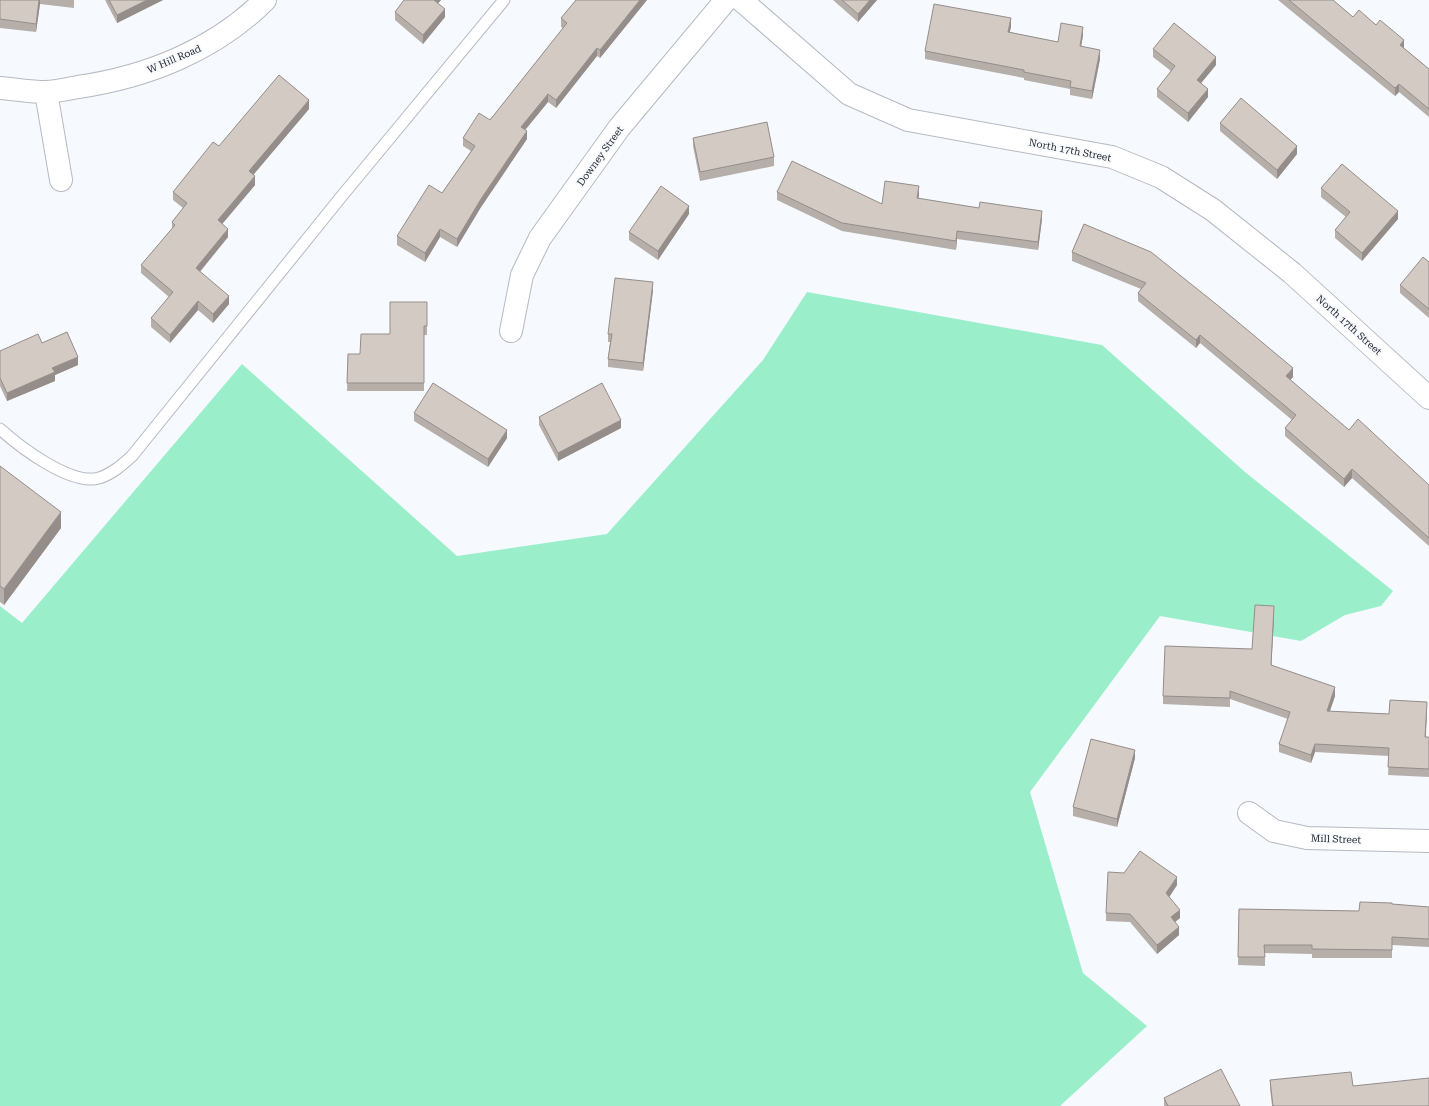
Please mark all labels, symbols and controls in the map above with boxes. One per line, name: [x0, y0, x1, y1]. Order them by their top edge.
street label: W Hill Road: [145, 42, 203, 75]
street label: Downey Street: [575, 124, 625, 188]
street label: North 17th Street: [1028, 137, 1112, 163]
street label: North 17th Street: [1314, 293, 1384, 357]
street label: Mill Street: [1311, 833, 1361, 845]

